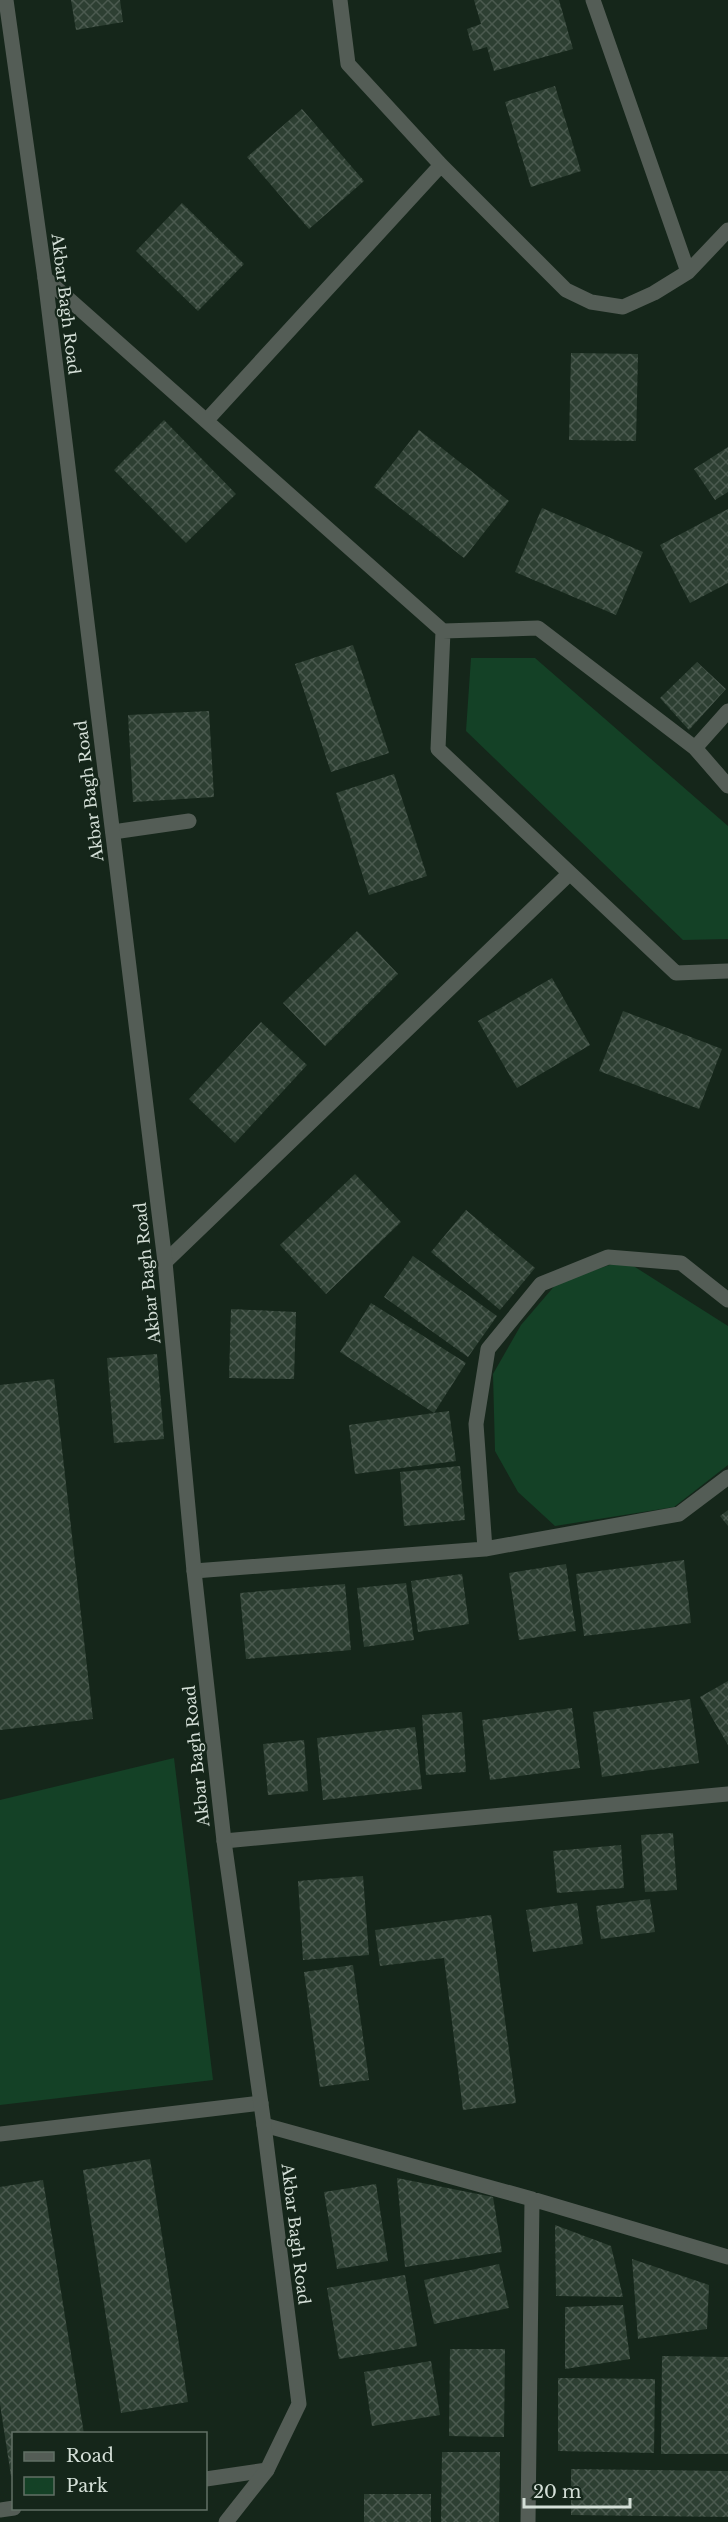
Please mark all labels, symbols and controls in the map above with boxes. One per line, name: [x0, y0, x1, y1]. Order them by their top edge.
street label: Akbar Bagh Road: [47, 231, 85, 376]
street label: Akbar Bagh Road: [70, 719, 108, 864]
street label: Akbar Bagh Road: [130, 1201, 164, 1346]
street label: Akbar Bagh Road: [179, 1684, 213, 1829]
street label: Akbar Bagh Road: [277, 2161, 315, 2306]
legend: [12, 2432, 207, 2510]
text: Road: [66, 2445, 114, 2467]
scale bar: [524, 2471, 630, 2509]
text: Park: [66, 2475, 108, 2497]
text: 20 m: [533, 2481, 581, 2503]

